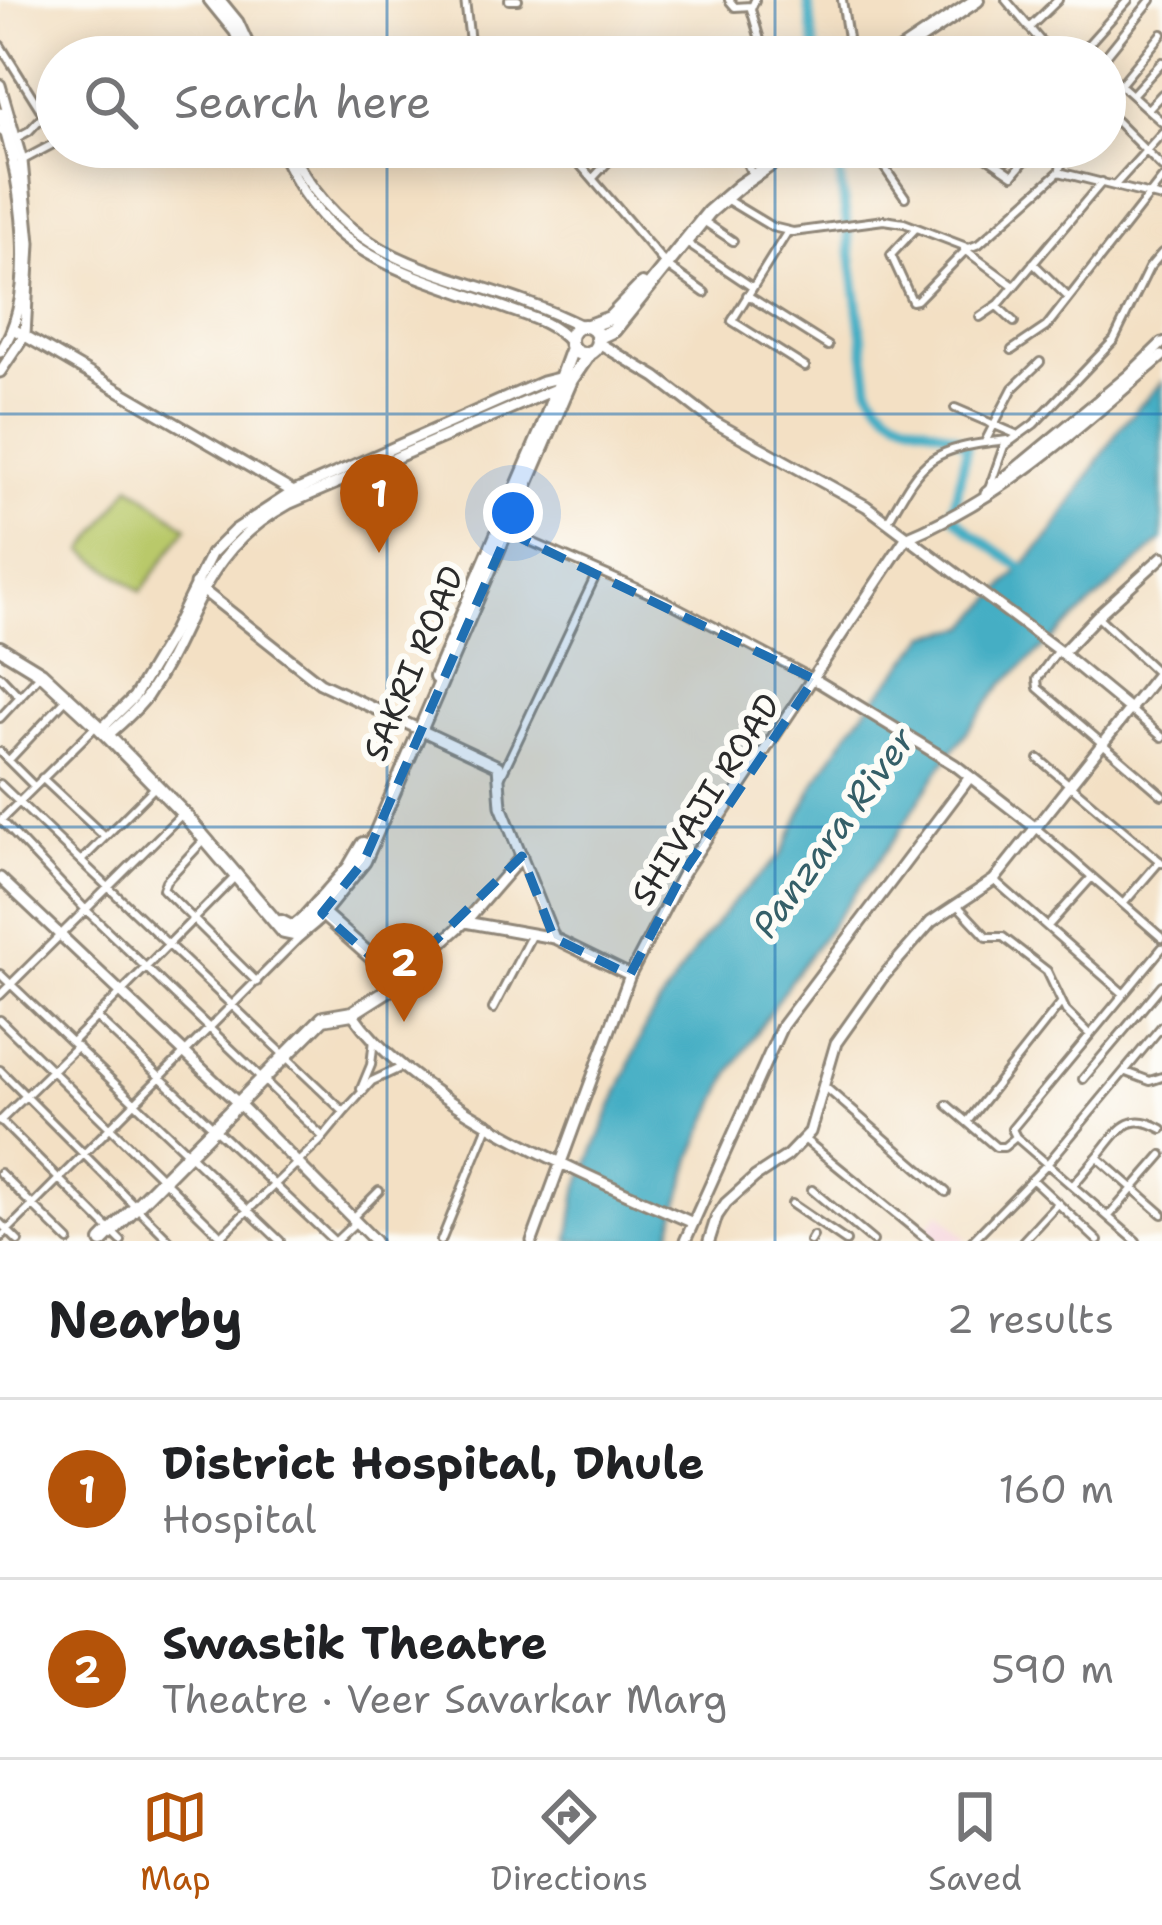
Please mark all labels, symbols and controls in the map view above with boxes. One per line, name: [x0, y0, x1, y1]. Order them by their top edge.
search box: [36, 36, 1126, 168]
icon: search: [78, 69, 144, 135]
text: Search here: [174, 72, 431, 132]
pin: 1: [340, 454, 418, 553]
your location: [483, 483, 543, 543]
street label: SAKRI ROAD: [352, 559, 475, 767]
street label: SHIVAJI ROAD: [620, 685, 791, 914]
water label: Panzara River: [740, 717, 927, 947]
pin: 2: [365, 923, 443, 1022]
text: Nearby: [48, 1285, 243, 1353]
text: 2 results: [947, 1293, 1114, 1345]
text: District Hospital, Dhule: [162, 1433, 705, 1493]
text: 1: [78, 1463, 96, 1515]
text: 160 m: [999, 1463, 1114, 1515]
text: Hospital: [162, 1493, 316, 1545]
text: Swastik Theatre: [162, 1613, 547, 1673]
text: 2: [73, 1643, 101, 1695]
text: 590 m: [991, 1643, 1114, 1695]
text: Theatre · Veer Savarkar Marg: [162, 1673, 727, 1725]
tab: Map: [140, 1784, 211, 1901]
tab: Directions: [491, 1784, 648, 1901]
tab: Saved: [928, 1784, 1022, 1901]

